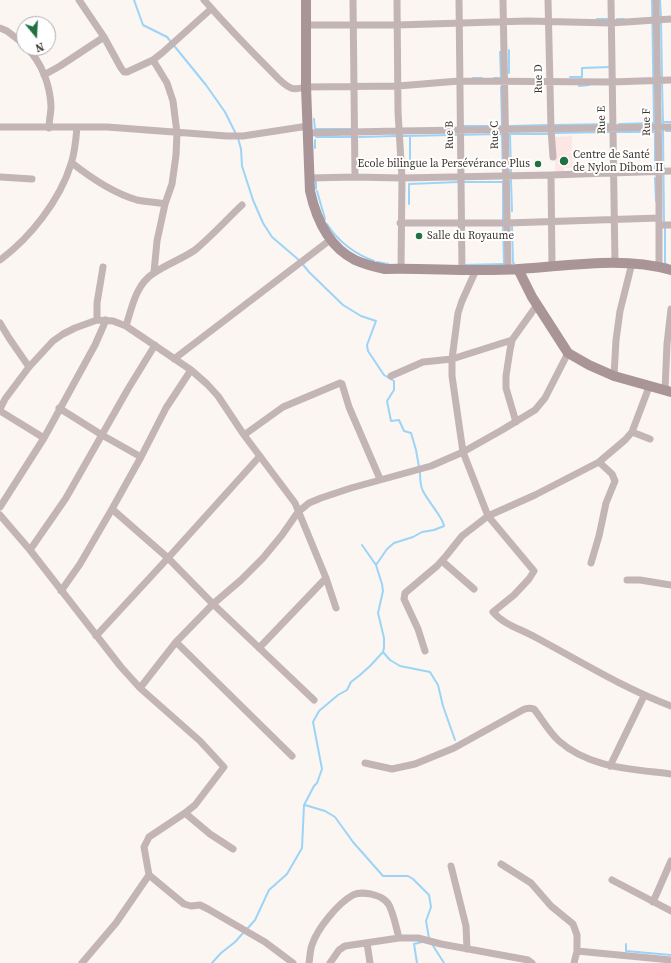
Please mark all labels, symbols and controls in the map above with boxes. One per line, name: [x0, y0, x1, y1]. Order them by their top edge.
north arrow: [16, 16, 56, 56]
text: N: [33, 39, 46, 55]
street label: Rue D: [532, 64, 546, 94]
street label: Rue E: [595, 106, 609, 134]
street label: Rue F: [640, 108, 654, 136]
street label: Rue B: [443, 121, 457, 149]
street label: Rue C: [488, 121, 502, 149]
place label: Centre de Santé de Nylon Dibom II: [573, 148, 663, 174]
marker: Centre de Santé de Nylon Dibom II: [558, 155, 570, 167]
place label: Ecole bilingue la Persévérance Plus: [358, 157, 530, 171]
marker: Ecole bilingue la Persévérance Plus: [533, 159, 543, 169]
place label: Salle du Royaume: [427, 229, 514, 243]
marker: Salle du Royaume: [414, 231, 424, 241]

